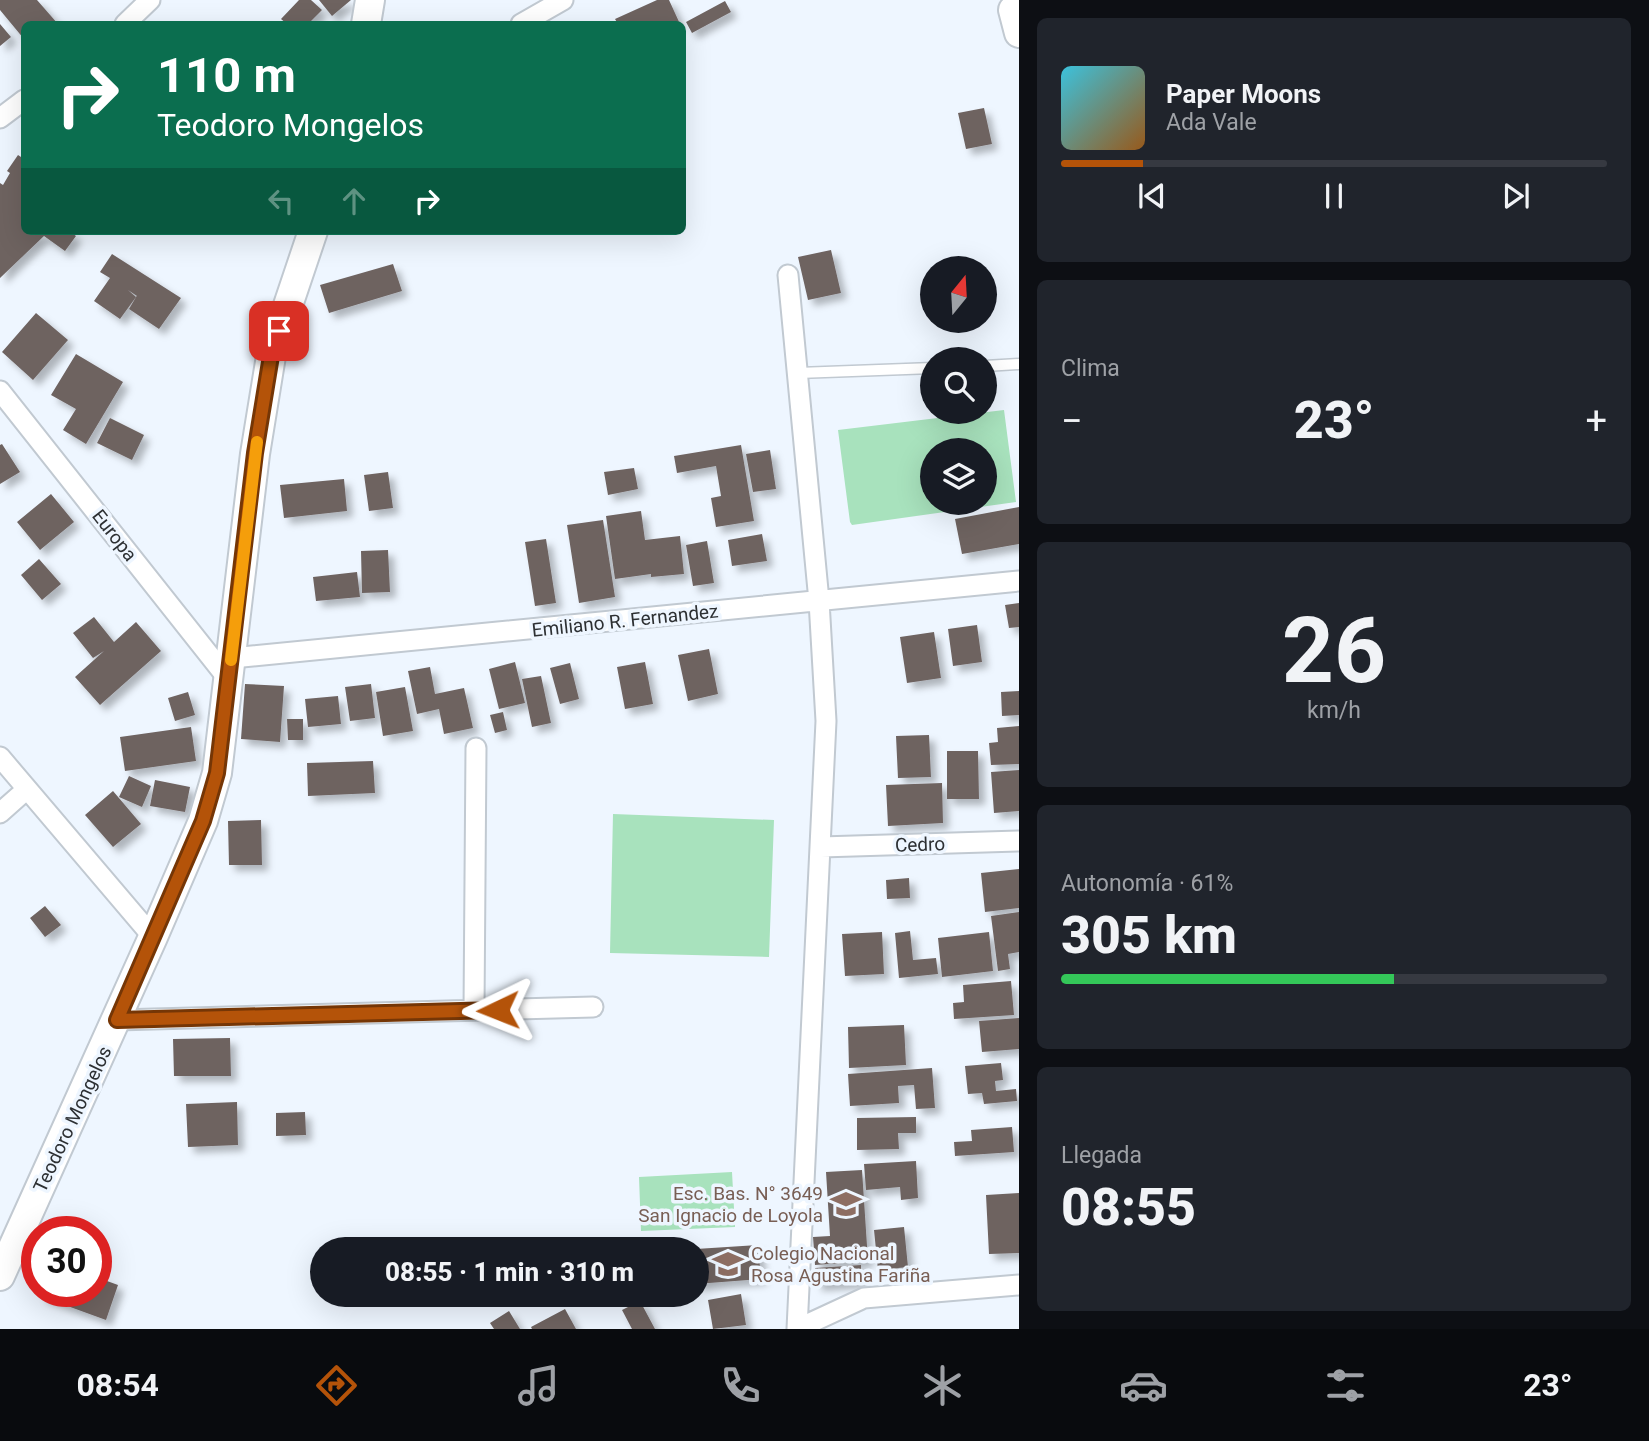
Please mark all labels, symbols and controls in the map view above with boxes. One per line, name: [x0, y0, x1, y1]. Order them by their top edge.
text: 110 m: [157, 47, 296, 104]
icon: right: [42, 49, 133, 140]
text: Paper Moons: [1166, 79, 1321, 109]
text: Teodoro Mongelos: [157, 106, 424, 144]
text: Ada Vale: [1166, 109, 1257, 136]
icon: previous: [1133, 177, 1171, 215]
icon: pause: [1315, 177, 1353, 215]
icon: next: [1497, 177, 1535, 215]
icon: left: [262, 182, 300, 220]
icon: ahead: [335, 182, 373, 220]
icon: right: [408, 182, 446, 220]
north arrow: [920, 256, 998, 332]
map controls: [920, 256, 997, 515]
pin: [249, 301, 309, 361]
icon: arrive: [260, 312, 298, 350]
button: search: [920, 347, 997, 424]
text: Clima: [1061, 355, 1120, 382]
text: 23°: [1294, 390, 1374, 451]
text: −: [1061, 399, 1083, 443]
text: +: [1585, 399, 1607, 443]
button: layers: [920, 438, 997, 515]
street label: Europa: [87, 505, 142, 566]
text: 26: [1282, 598, 1386, 704]
street label: Emiliano R. Fernandez: [531, 599, 719, 642]
text: km/h: [1307, 697, 1361, 724]
street label: Cedro: [895, 832, 946, 857]
text: Autonomía · 61%: [1061, 870, 1233, 897]
text: 305 km: [1061, 905, 1237, 966]
position arrow: [461, 973, 535, 1047]
street label: Teodoro Mongelos: [29, 1042, 116, 1196]
text: Llegada: [1061, 1142, 1142, 1169]
text: 08:55: [1061, 1177, 1196, 1238]
place label: Esc. Bas. N° 3649 San Ignacio de Loyola: [638, 1182, 823, 1227]
school or university icon: Esc. Bas. N° 3649 San Ignacio de Loyola: [829, 1187, 863, 1221]
speed limit sign: 30: [21, 1216, 112, 1307]
place label: Colegio Nacional Rosa Agustina Fariña: [751, 1242, 931, 1287]
school or university icon: Colegio Nacional Rosa Agustina Fariña: [711, 1247, 745, 1281]
text: 08:55 · 1 min · 310 m: [385, 1257, 634, 1287]
icon: directions: [312, 1361, 361, 1410]
icon: music: [514, 1361, 563, 1410]
icon: phone: [716, 1361, 765, 1410]
icon: climate: [918, 1361, 967, 1410]
icon: car: [1119, 1361, 1168, 1410]
icon: filters: [1321, 1361, 1370, 1410]
text: 08:54: [76, 1366, 159, 1404]
text: 23°: [1523, 1366, 1572, 1404]

